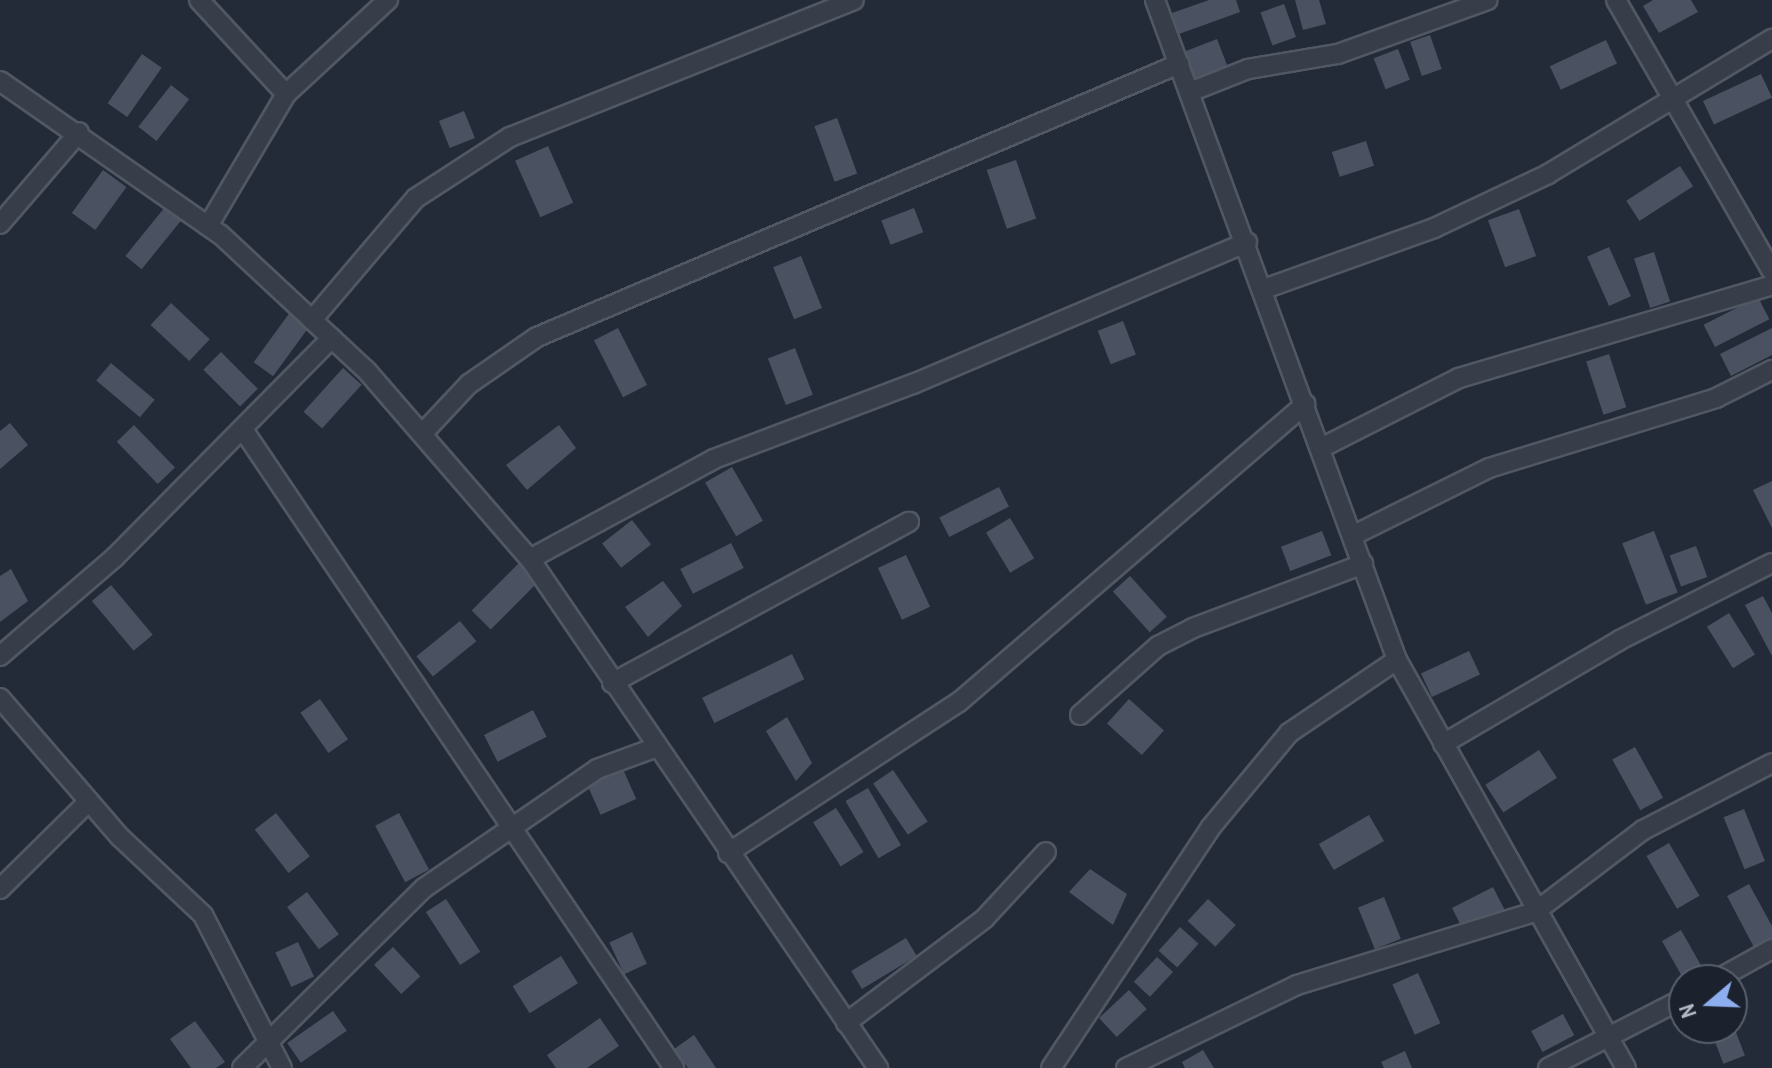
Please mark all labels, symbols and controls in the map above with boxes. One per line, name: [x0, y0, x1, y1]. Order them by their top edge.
north arrow: [1668, 964, 1748, 1044]
text: N: [1671, 1000, 1704, 1022]

